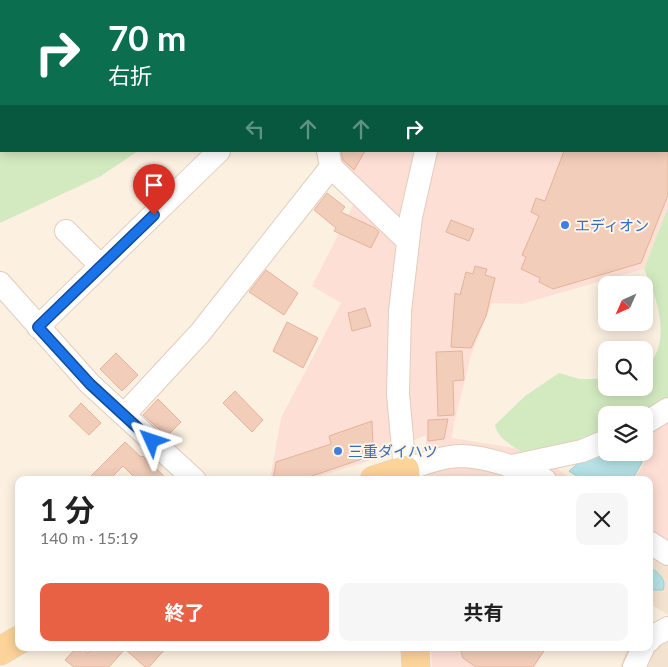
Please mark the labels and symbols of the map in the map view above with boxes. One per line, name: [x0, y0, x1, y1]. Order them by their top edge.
pin: [133, 164, 175, 215]
place label: エディオン: [575, 216, 649, 234]
marker: エディオン: [559, 219, 571, 231]
north arrow: [598, 276, 652, 331]
position arrow: [125, 414, 177, 466]
place label: 三重ダイハツ: [348, 442, 438, 460]
marker: 三重ダイハツ: [332, 445, 344, 457]

